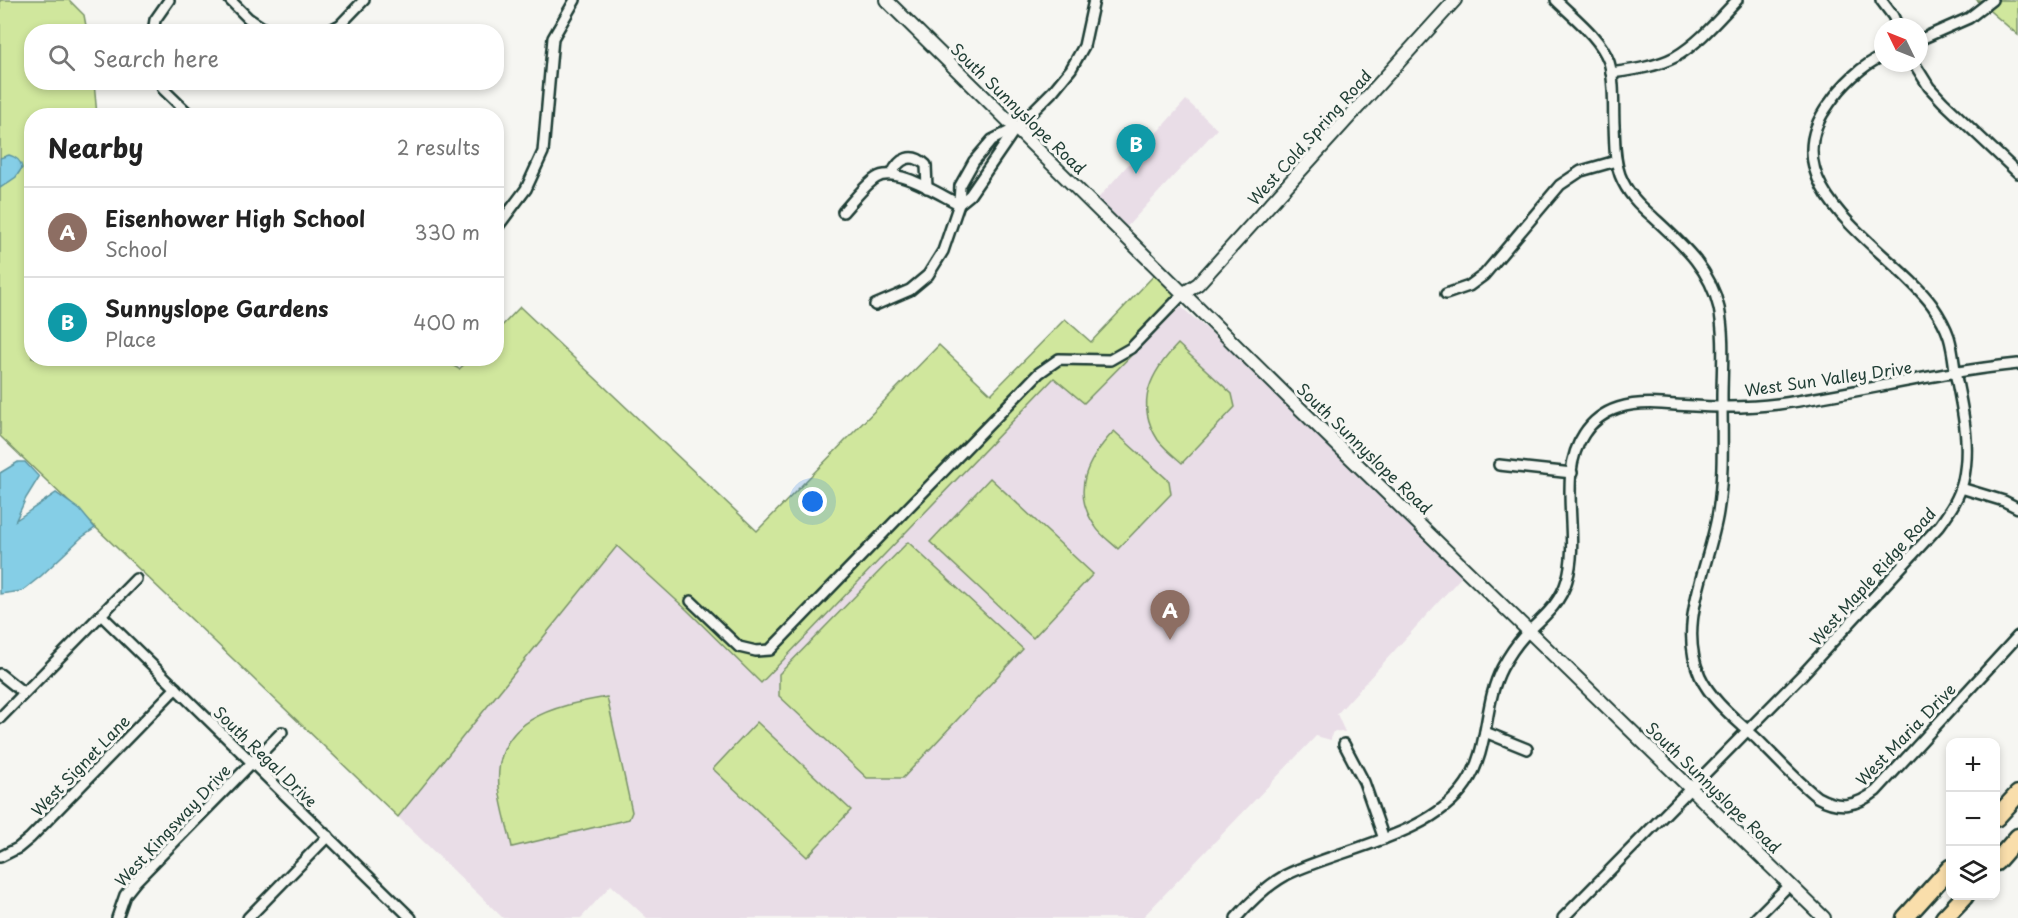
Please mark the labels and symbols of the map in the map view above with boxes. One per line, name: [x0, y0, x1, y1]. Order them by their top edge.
north arrow: [1874, 18, 1928, 72]
street label: South Sunnyslope Road: [946, 37, 1092, 179]
street label: West Cold Spring Road: [1241, 64, 1377, 210]
pin: B: [1116, 124, 1156, 174]
street label: West Sun Valley Drive: [1743, 354, 1913, 402]
street label: South Sunnyslope Road: [1292, 377, 1438, 519]
your location: [798, 487, 827, 516]
street label: West Maple Ridge Road: [1803, 502, 1941, 650]
pin: A: [1150, 590, 1190, 640]
street label: West Maria Drive: [1850, 677, 1960, 791]
street label: South Regal Drive: [209, 700, 323, 812]
street label: West Signet Lane: [25, 709, 135, 821]
street label: South Sunnyslope Road: [1641, 716, 1787, 858]
street label: West Kingsway Drive: [109, 758, 235, 892]

